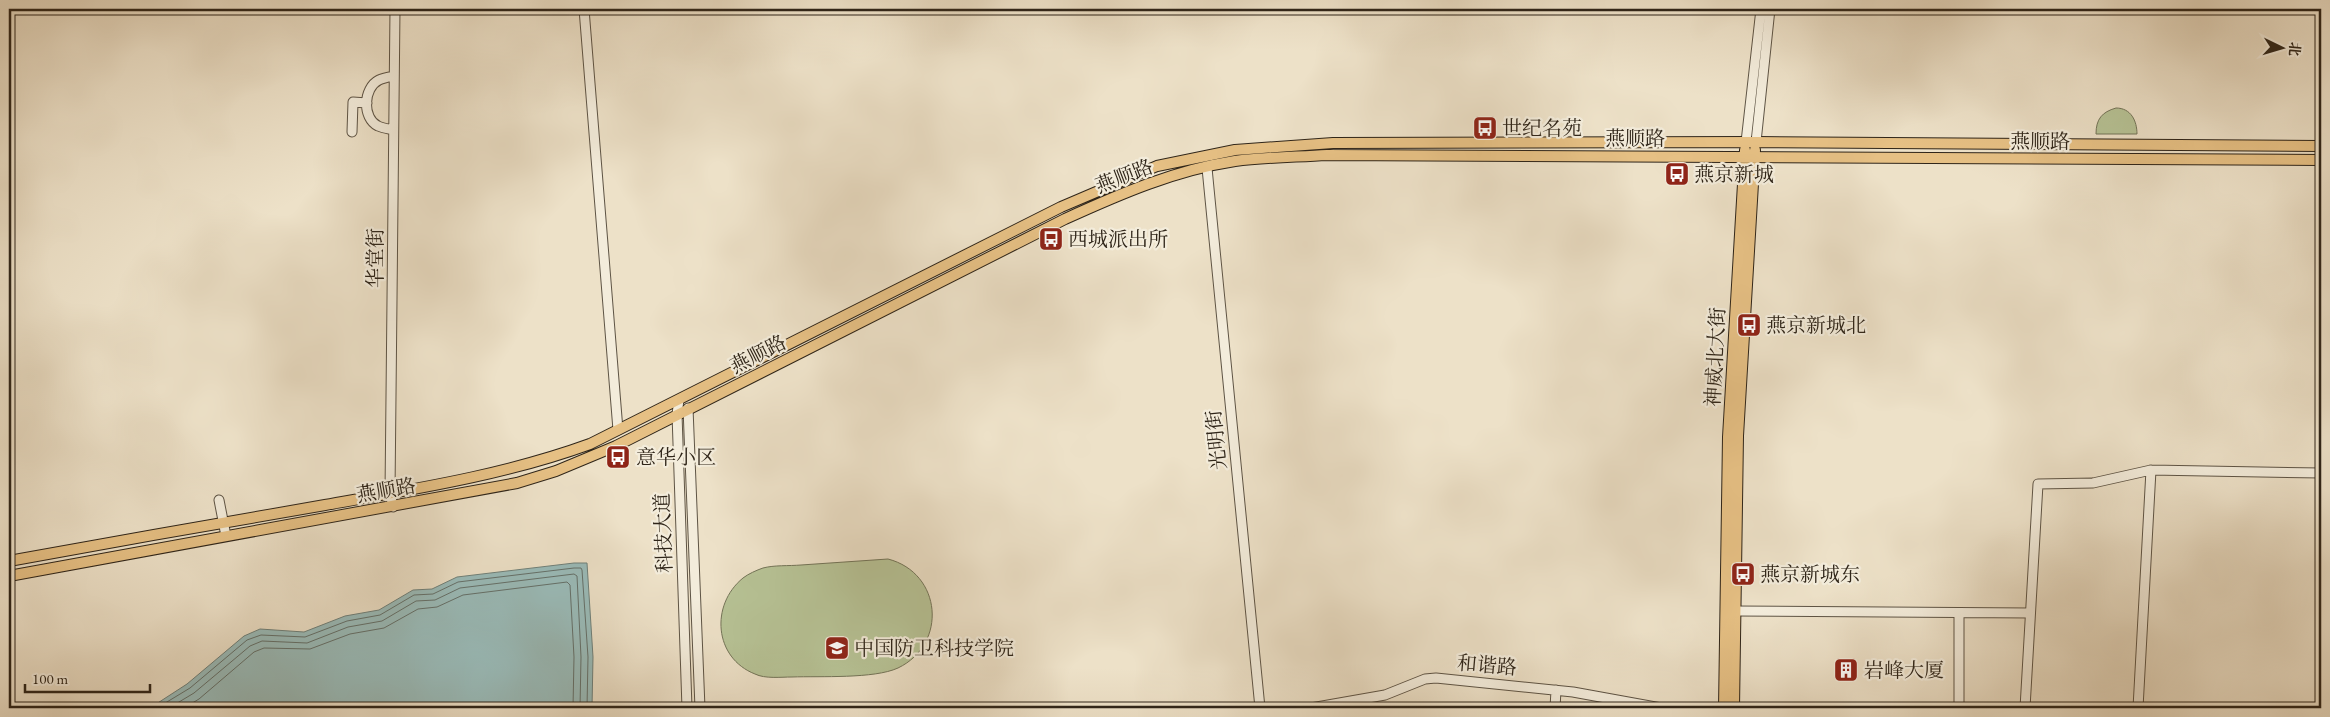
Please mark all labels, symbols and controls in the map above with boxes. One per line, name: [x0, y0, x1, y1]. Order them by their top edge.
north arrow: [2258, 22, 2308, 72]
text: 北: [2285, 41, 2305, 57]
bus stop icon: 世纪名苑: [1472, 115, 1498, 141]
place label: 世纪名苑: [1502, 115, 1582, 141]
street label: 燕顺路: [1605, 125, 1665, 151]
street label: 燕顺路: [2010, 128, 2070, 154]
street label: 燕顺路: [1091, 153, 1157, 199]
bus stop icon: 燕京新城: [1664, 161, 1690, 187]
place label: 燕京新城: [1694, 161, 1774, 187]
bus stop icon: 西城派出所: [1038, 226, 1064, 252]
place label: 西城派出所: [1068, 226, 1168, 252]
street label: 华堂街: [362, 228, 388, 288]
street label: 神威北大街: [1699, 306, 1731, 408]
bus stop icon: 燕京新城北: [1736, 312, 1762, 338]
place label: 燕京新城北: [1766, 312, 1866, 338]
street label: 燕顺路: [725, 329, 791, 379]
street label: 光明街: [1200, 409, 1232, 471]
bus stop icon: 意华小区: [605, 444, 631, 470]
place label: 意华小区: [636, 444, 716, 470]
street label: 燕顺路: [354, 472, 418, 508]
street label: 科技大道: [649, 493, 677, 573]
bus stop icon: 燕京新城东: [1730, 561, 1756, 587]
place label: 燕京新城东: [1760, 561, 1860, 587]
school or university icon: 中国防卫科技学院: [824, 635, 850, 661]
place label: 中国防卫科技学院: [854, 635, 1014, 661]
street label: 和谐路: [1456, 649, 1518, 681]
building icon: 岩峰大厦: [1833, 657, 1859, 683]
place label: 岩峰大厦: [1864, 657, 1944, 683]
scale bar: [25, 662, 150, 694]
text: 100 m: [32, 669, 69, 688]

